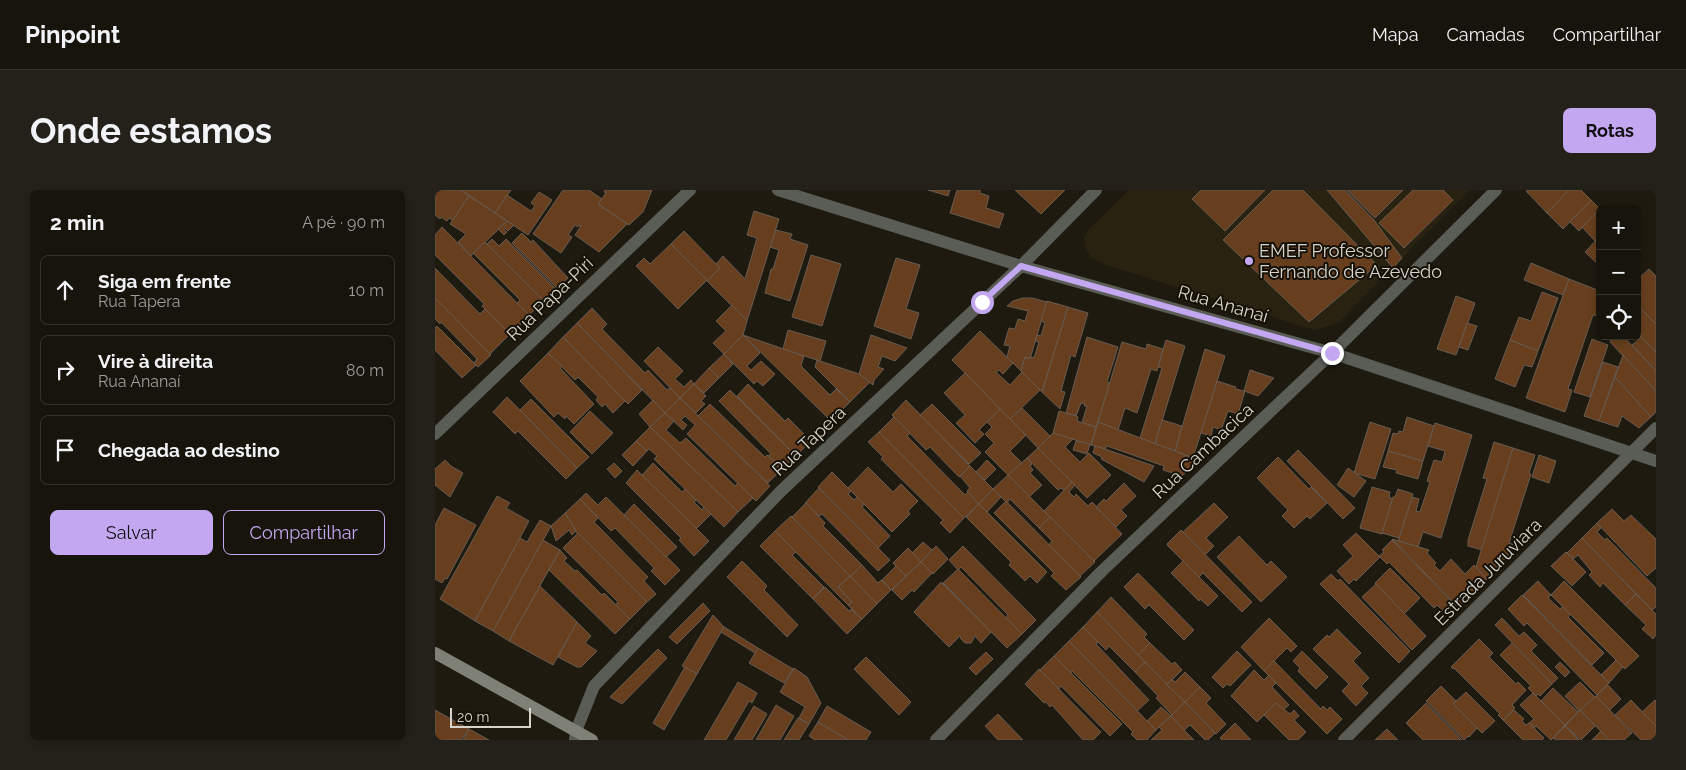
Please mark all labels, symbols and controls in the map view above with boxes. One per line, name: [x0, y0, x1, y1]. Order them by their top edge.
text: Pinpoint: [25, 20, 120, 49]
text: Mapa: [1372, 24, 1418, 45]
text: Camadas: [1446, 24, 1525, 45]
text: Compartilhar: [1553, 24, 1661, 45]
button: Rotas: [1563, 108, 1656, 153]
text: Onde estamos: [30, 110, 272, 151]
map controls: [1596, 205, 1641, 340]
button: +: [1596, 205, 1641, 250]
text: 2 min: [50, 210, 104, 235]
text: A pé · 90 m: [302, 213, 385, 232]
place label: EMEF Professor Fernando de Azevedo: [1259, 240, 1442, 282]
button: −: [1596, 250, 1641, 295]
street label: Rua Papa-Piri: [502, 252, 597, 345]
marker: EMEF Professor Fernando de Azevedo: [1243, 255, 1255, 267]
text: Siga em frente: [98, 270, 231, 292]
icon: ahead: [51, 276, 79, 304]
text: 10 m: [349, 281, 384, 300]
street label: Rua Ananaí: [1176, 281, 1271, 326]
route start: [971, 291, 994, 314]
text: Rua Tapera: [98, 292, 181, 311]
button: locate: [1596, 295, 1641, 340]
route end: [1321, 342, 1344, 365]
text: Vire à direita: [98, 350, 213, 372]
icon: right: [51, 356, 79, 384]
text: 80 m: [346, 361, 384, 380]
text: Rua Ananaí: [98, 372, 181, 391]
street label: Rua Cambacica: [1148, 399, 1257, 503]
street label: Rua Tapera: [768, 401, 850, 480]
icon: arrive: [51, 436, 79, 464]
text: Chegada ao destino: [98, 439, 280, 461]
button: Salvar: [50, 510, 213, 555]
button: Compartilhar: [223, 510, 385, 555]
street label: Estrada Juruviara: [1430, 514, 1545, 629]
scale bar: [450, 705, 531, 728]
text: 20 m: [457, 709, 489, 725]

